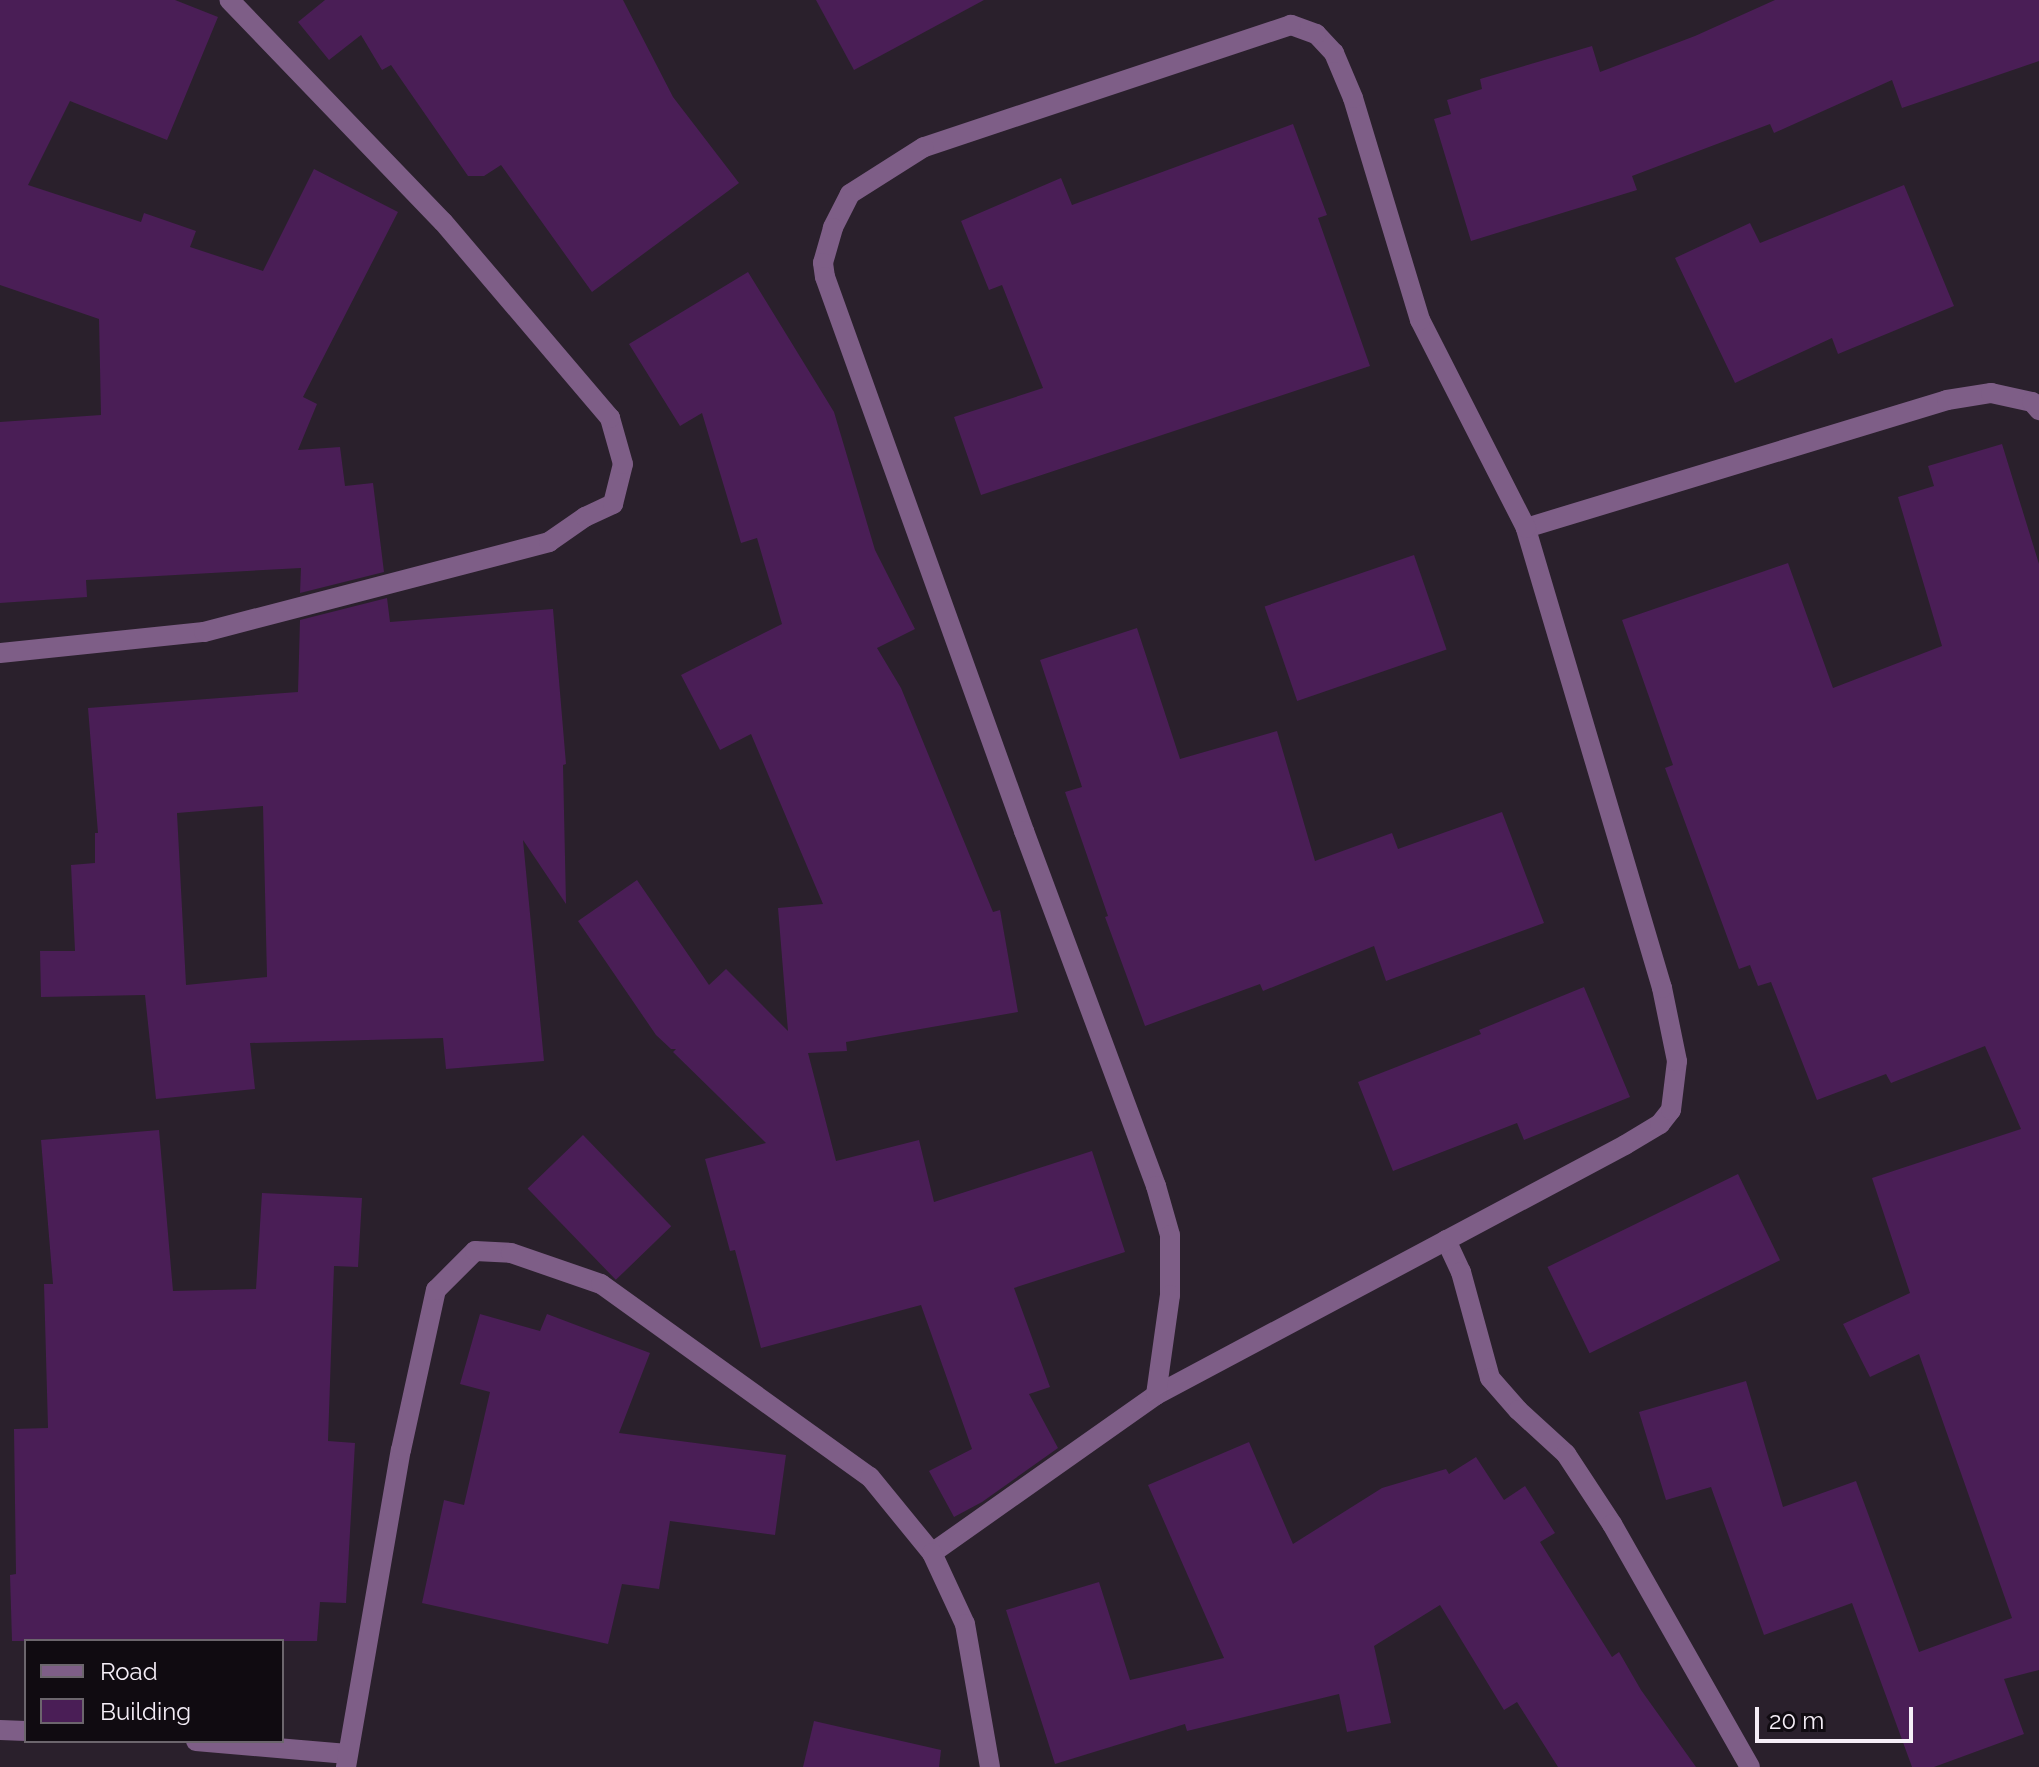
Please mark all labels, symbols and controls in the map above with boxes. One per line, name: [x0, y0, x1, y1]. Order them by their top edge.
legend: [24, 1639, 284, 1743]
text: Road: [100, 1657, 158, 1686]
scale bar: [1759, 1691, 1917, 1741]
text: Building: [100, 1697, 191, 1726]
text: 20 m: [1769, 1706, 1824, 1735]

